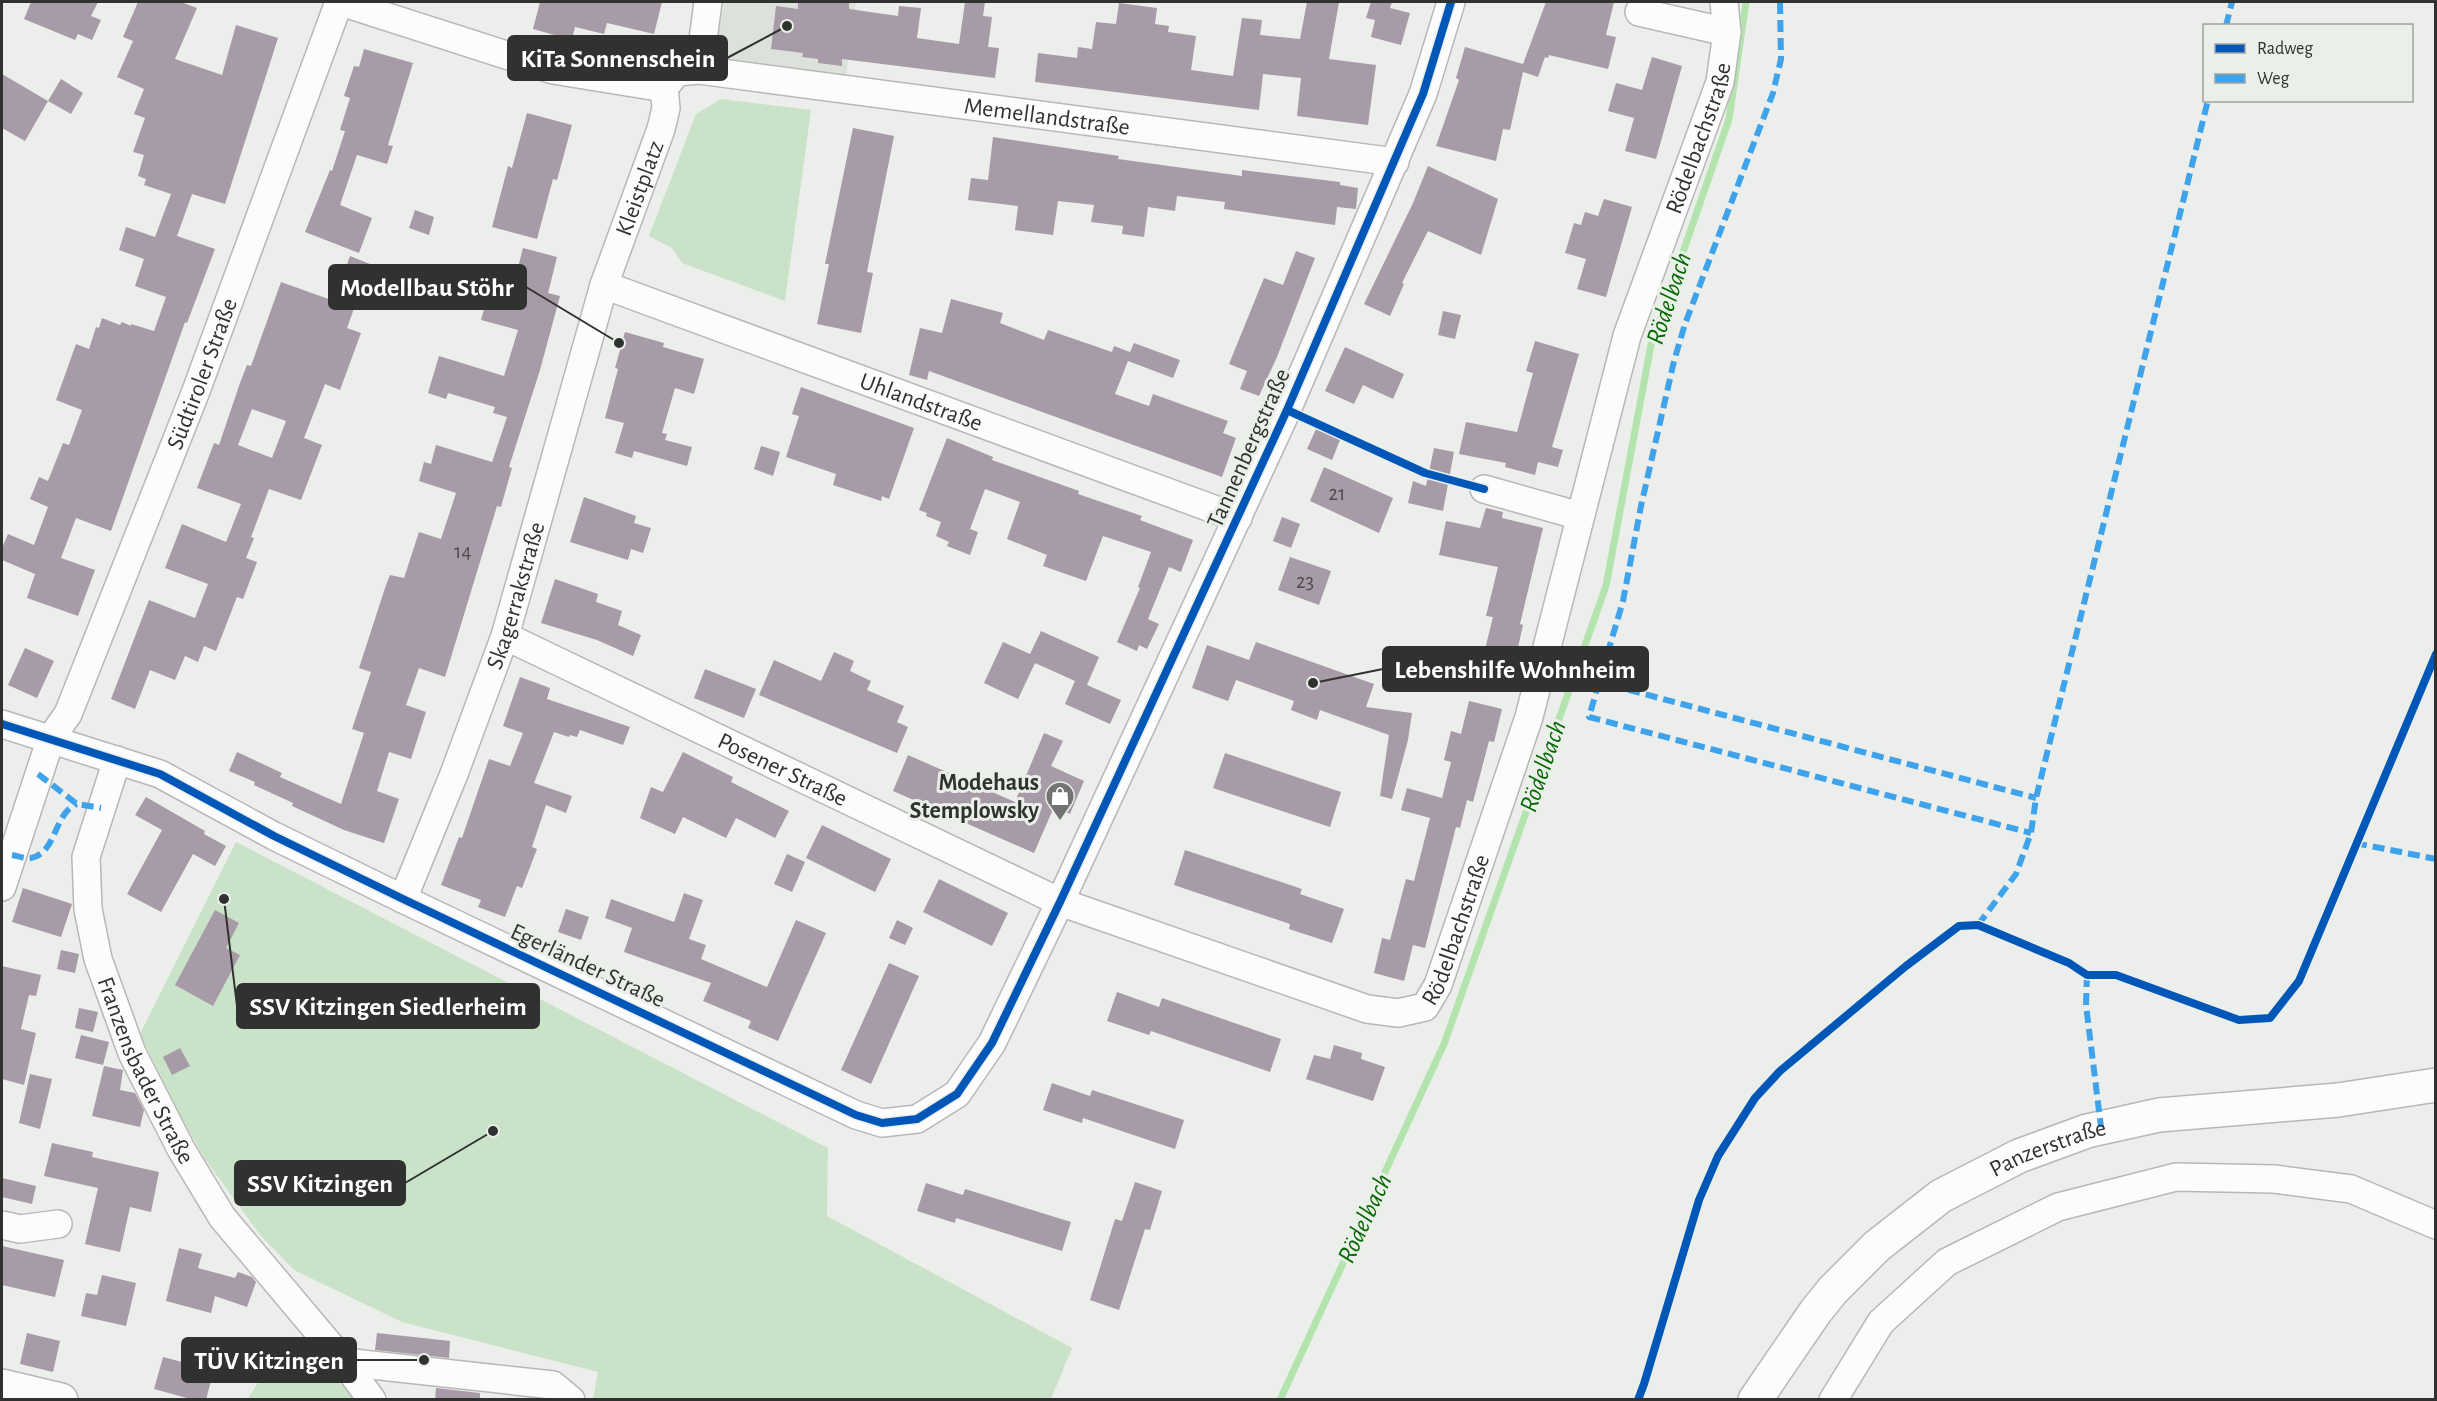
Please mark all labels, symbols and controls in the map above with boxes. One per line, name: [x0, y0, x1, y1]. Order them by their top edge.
legend: [2203, 24, 2413, 102]
callout: KiTa Sonnenschein: [508, 36, 727, 80]
text: Radweg: [2257, 40, 2313, 58]
text: KiTa Sonnenschein: [521, 46, 715, 72]
street label: Rödelbachstraße: [1662, 61, 1736, 217]
text: Weg: [2257, 70, 2289, 88]
street label: Memellandstraße: [963, 94, 1131, 140]
street label: Kleistplatz: [612, 138, 669, 239]
water label: Rödelbach: [1642, 249, 1696, 348]
callout: Modellbau Stöhr: [329, 265, 526, 309]
text: Modellbau Stöhr: [340, 275, 514, 301]
street label: Südtiroler Straße: [163, 295, 242, 453]
street label: Tannenbergstraße: [1203, 365, 1295, 532]
street label: Uhlandstraße: [856, 369, 985, 436]
house number: 21: [1329, 483, 1345, 504]
street label: Skagerrakstraße: [483, 519, 550, 673]
house number: 14: [454, 541, 472, 562]
house number: 23: [1296, 571, 1314, 592]
callout: Lebenshilfe Wohnheim: [1383, 647, 1648, 691]
text: Lebenshilfe Wohnheim: [1394, 657, 1636, 683]
water label: Rödelbach: [1515, 717, 1571, 815]
street label: Posener Straße: [714, 729, 851, 811]
place label: Modehaus Stemplowsky: [910, 771, 1039, 823]
shop icon: Modehaus Stemplowsky: [1044, 780, 1076, 822]
street label: Rödelbachstraße: [1418, 852, 1494, 1010]
street label: Egerländer Straße: [507, 920, 669, 1012]
street label: Franzensbader Straße: [92, 974, 198, 1168]
callout: SSV Kitzingen Siedlerheim: [237, 984, 539, 1028]
text: SSV Kitzingen Siedlerheim: [249, 994, 527, 1020]
street label: Panzerstraße: [1986, 1116, 2108, 1182]
callout: SSV Kitzingen: [235, 1161, 405, 1205]
water label: Rödelbach: [1333, 1170, 1397, 1267]
text: SSV Kitzingen: [247, 1171, 393, 1197]
callout: TÜV Kitzingen: [182, 1338, 356, 1382]
text: TÜV Kitzingen: [194, 1347, 344, 1374]

